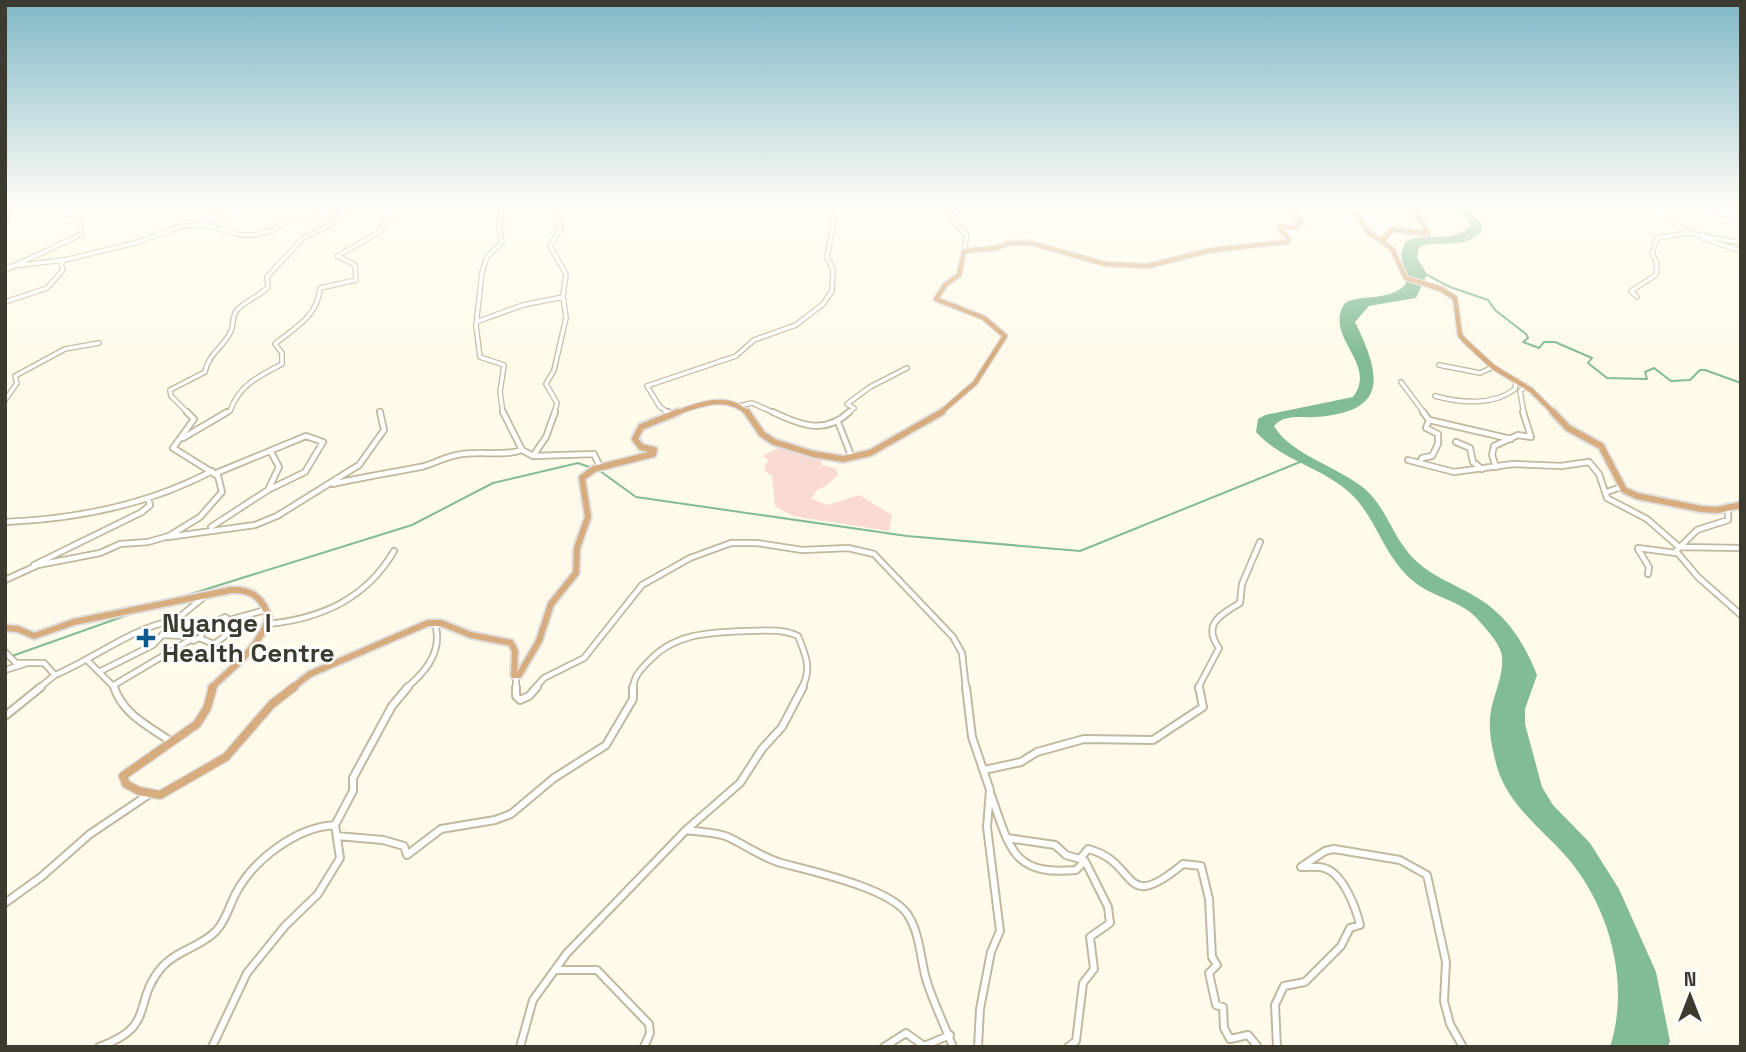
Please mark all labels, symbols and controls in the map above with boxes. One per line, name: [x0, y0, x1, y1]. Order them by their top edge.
place label: Nyange I Health Centre: [162, 606, 335, 670]
marker: Nyange I Health Centre: [136, 628, 156, 648]
north arrow: [1655, 961, 1725, 1031]
text: N: [1684, 967, 1696, 992]

